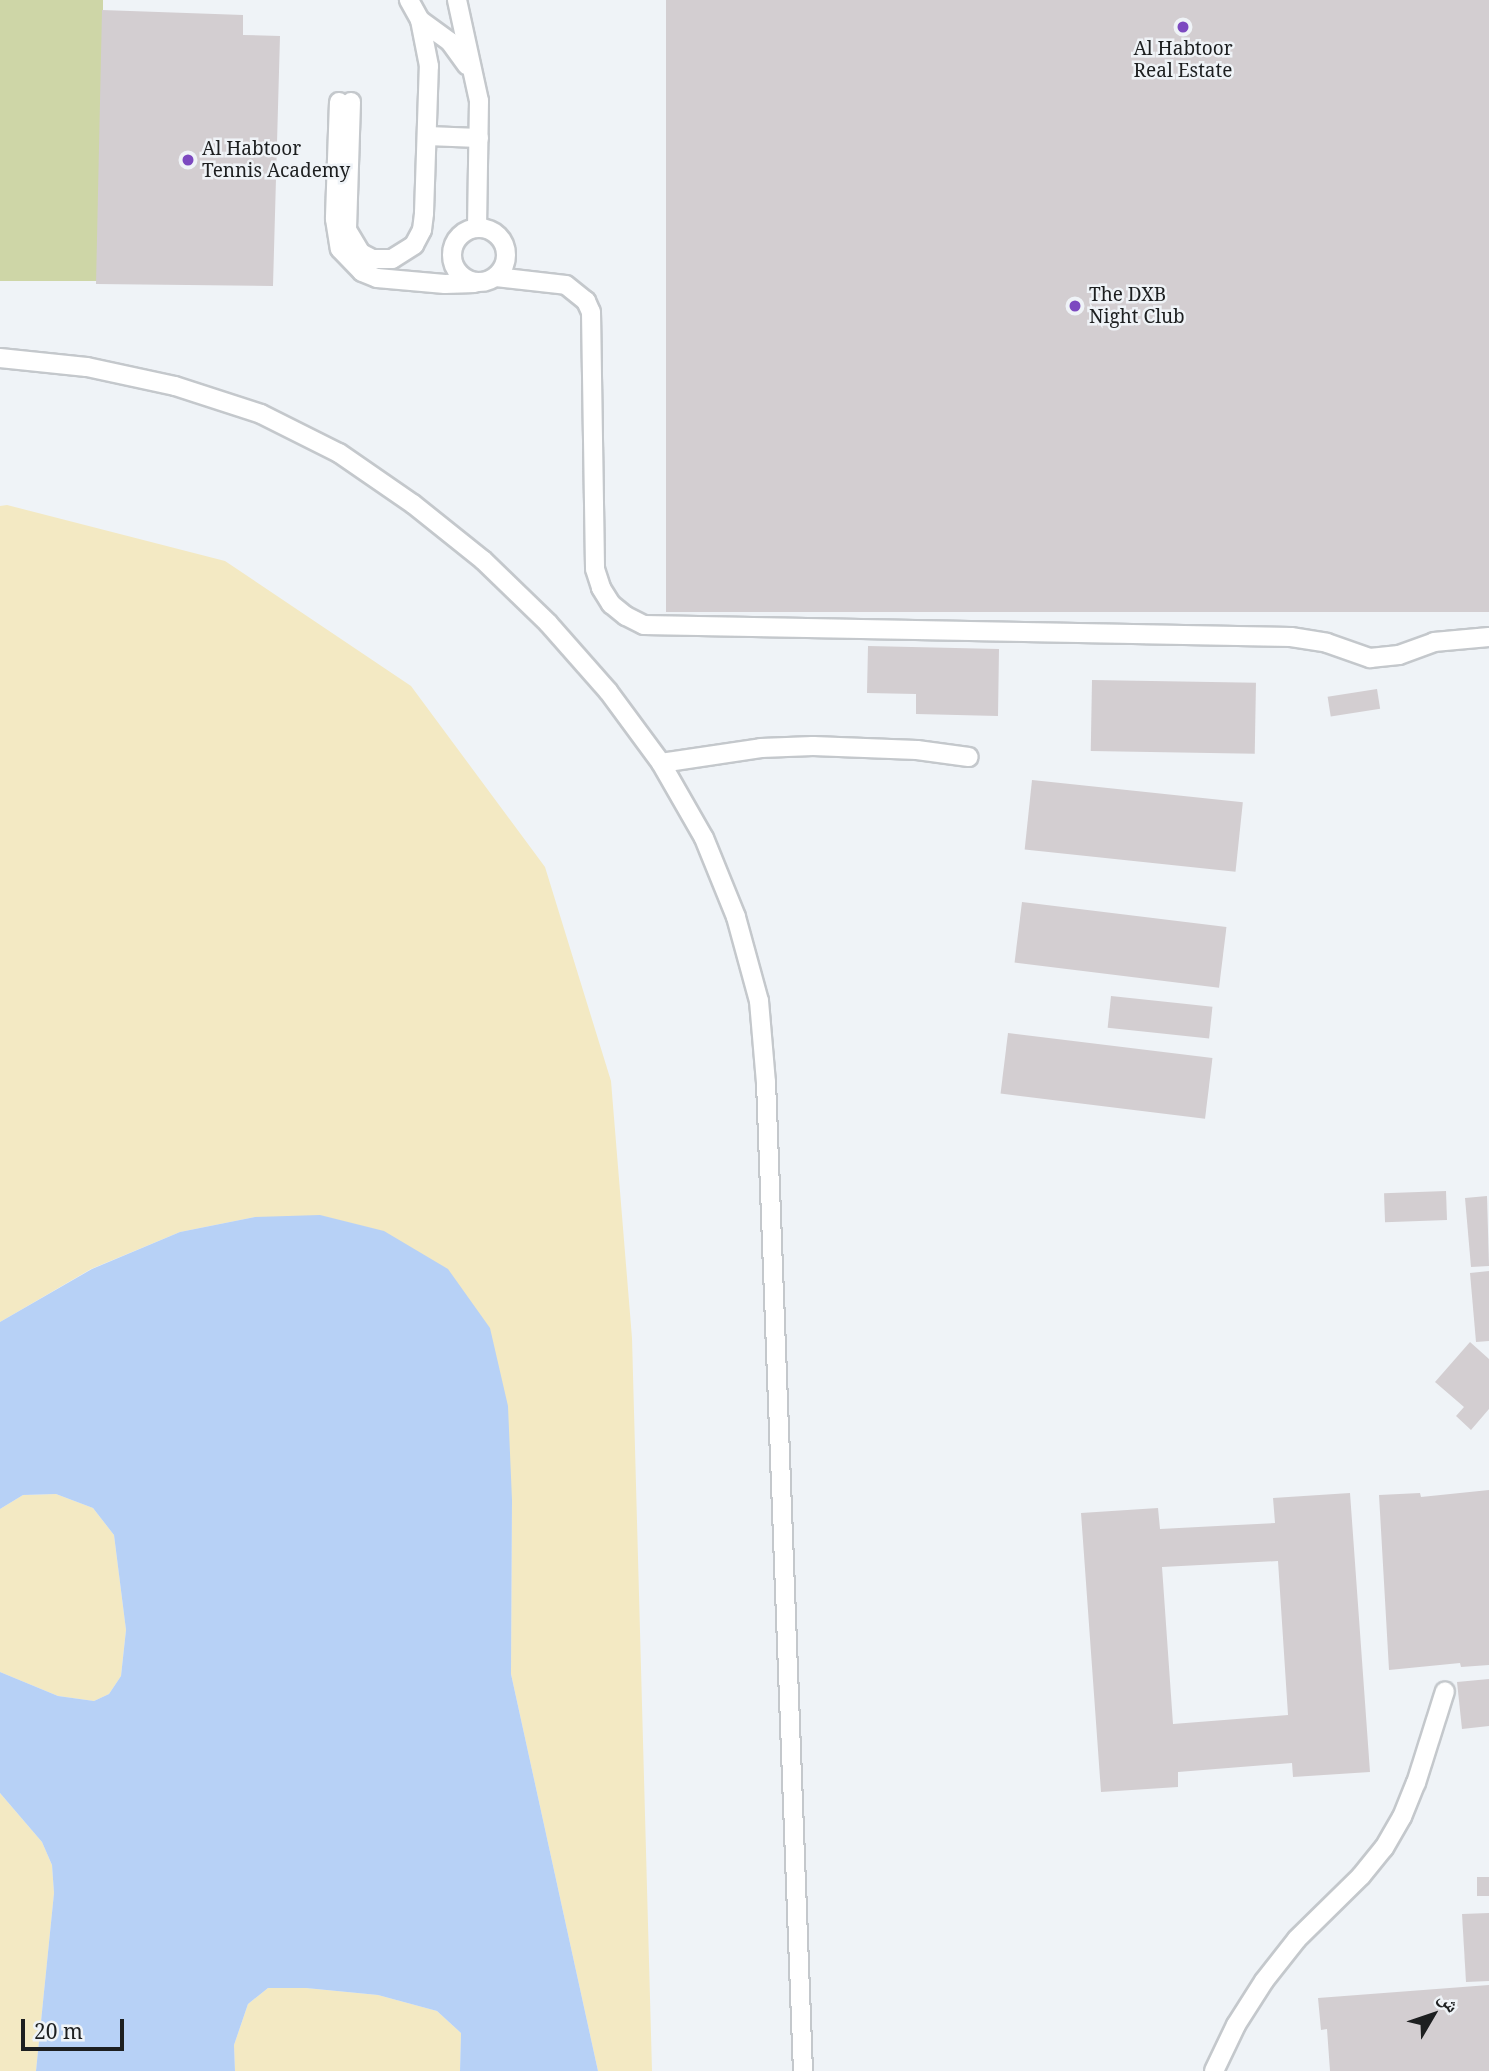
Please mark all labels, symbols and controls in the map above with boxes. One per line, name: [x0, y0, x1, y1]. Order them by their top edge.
marker: Al Habtoor Real Estate: [1175, 19, 1191, 35]
place label: Al Habtoor Real Estate: [1133, 38, 1233, 82]
place label: Al Habtoor Tennis Academy: [202, 138, 350, 182]
marker: Al Habtoor Tennis Academy: [180, 152, 196, 168]
place label: The DXB Night Club: [1089, 284, 1185, 328]
marker: The DXB Night Club: [1067, 298, 1083, 314]
north arrow: [1398, 1980, 1468, 2050]
text: ش: [1433, 1986, 1466, 2018]
scale bar: [24, 2004, 128, 2048]
text: 20 m: [34, 2017, 83, 2045]

